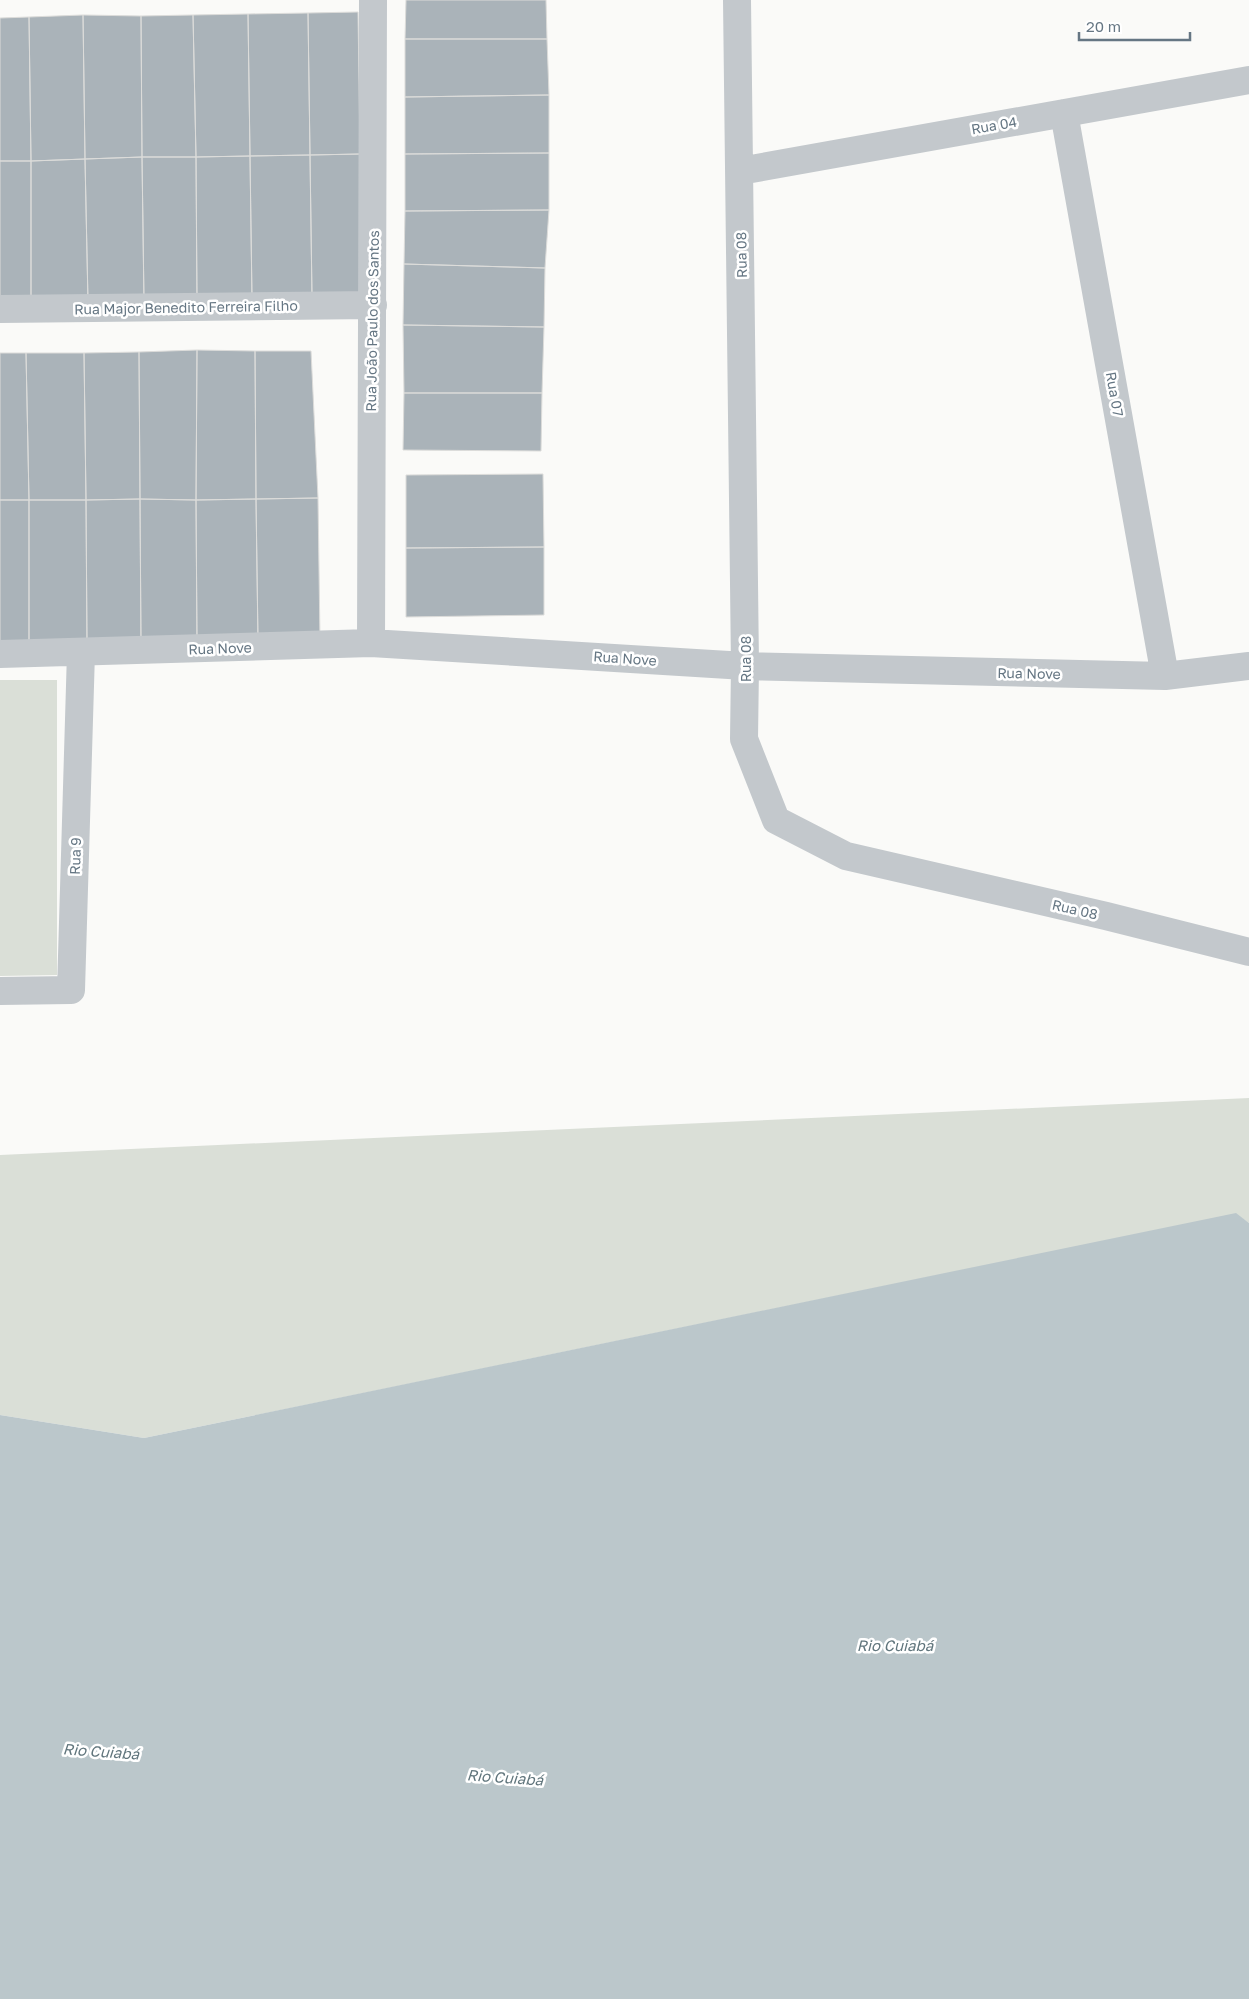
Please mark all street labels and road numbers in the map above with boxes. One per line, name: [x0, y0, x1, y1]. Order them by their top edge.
street label: Rua 04: [970, 113, 1018, 137]
street label: Rua João Paulo dos Santos: [362, 230, 382, 412]
street label: Rua 08: [732, 232, 750, 278]
street label: Rua Major Benedito Ferreira Filho: [74, 297, 298, 317]
street label: Rua 07: [1103, 370, 1127, 418]
street label: Rua 08: [737, 636, 754, 682]
street label: Rua Nove: [188, 638, 252, 658]
street label: Rua Nove: [593, 647, 657, 669]
street label: Rua Nove: [997, 664, 1061, 682]
street label: Rua 9: [66, 837, 84, 875]
street label: Rua 08: [1051, 896, 1099, 922]

